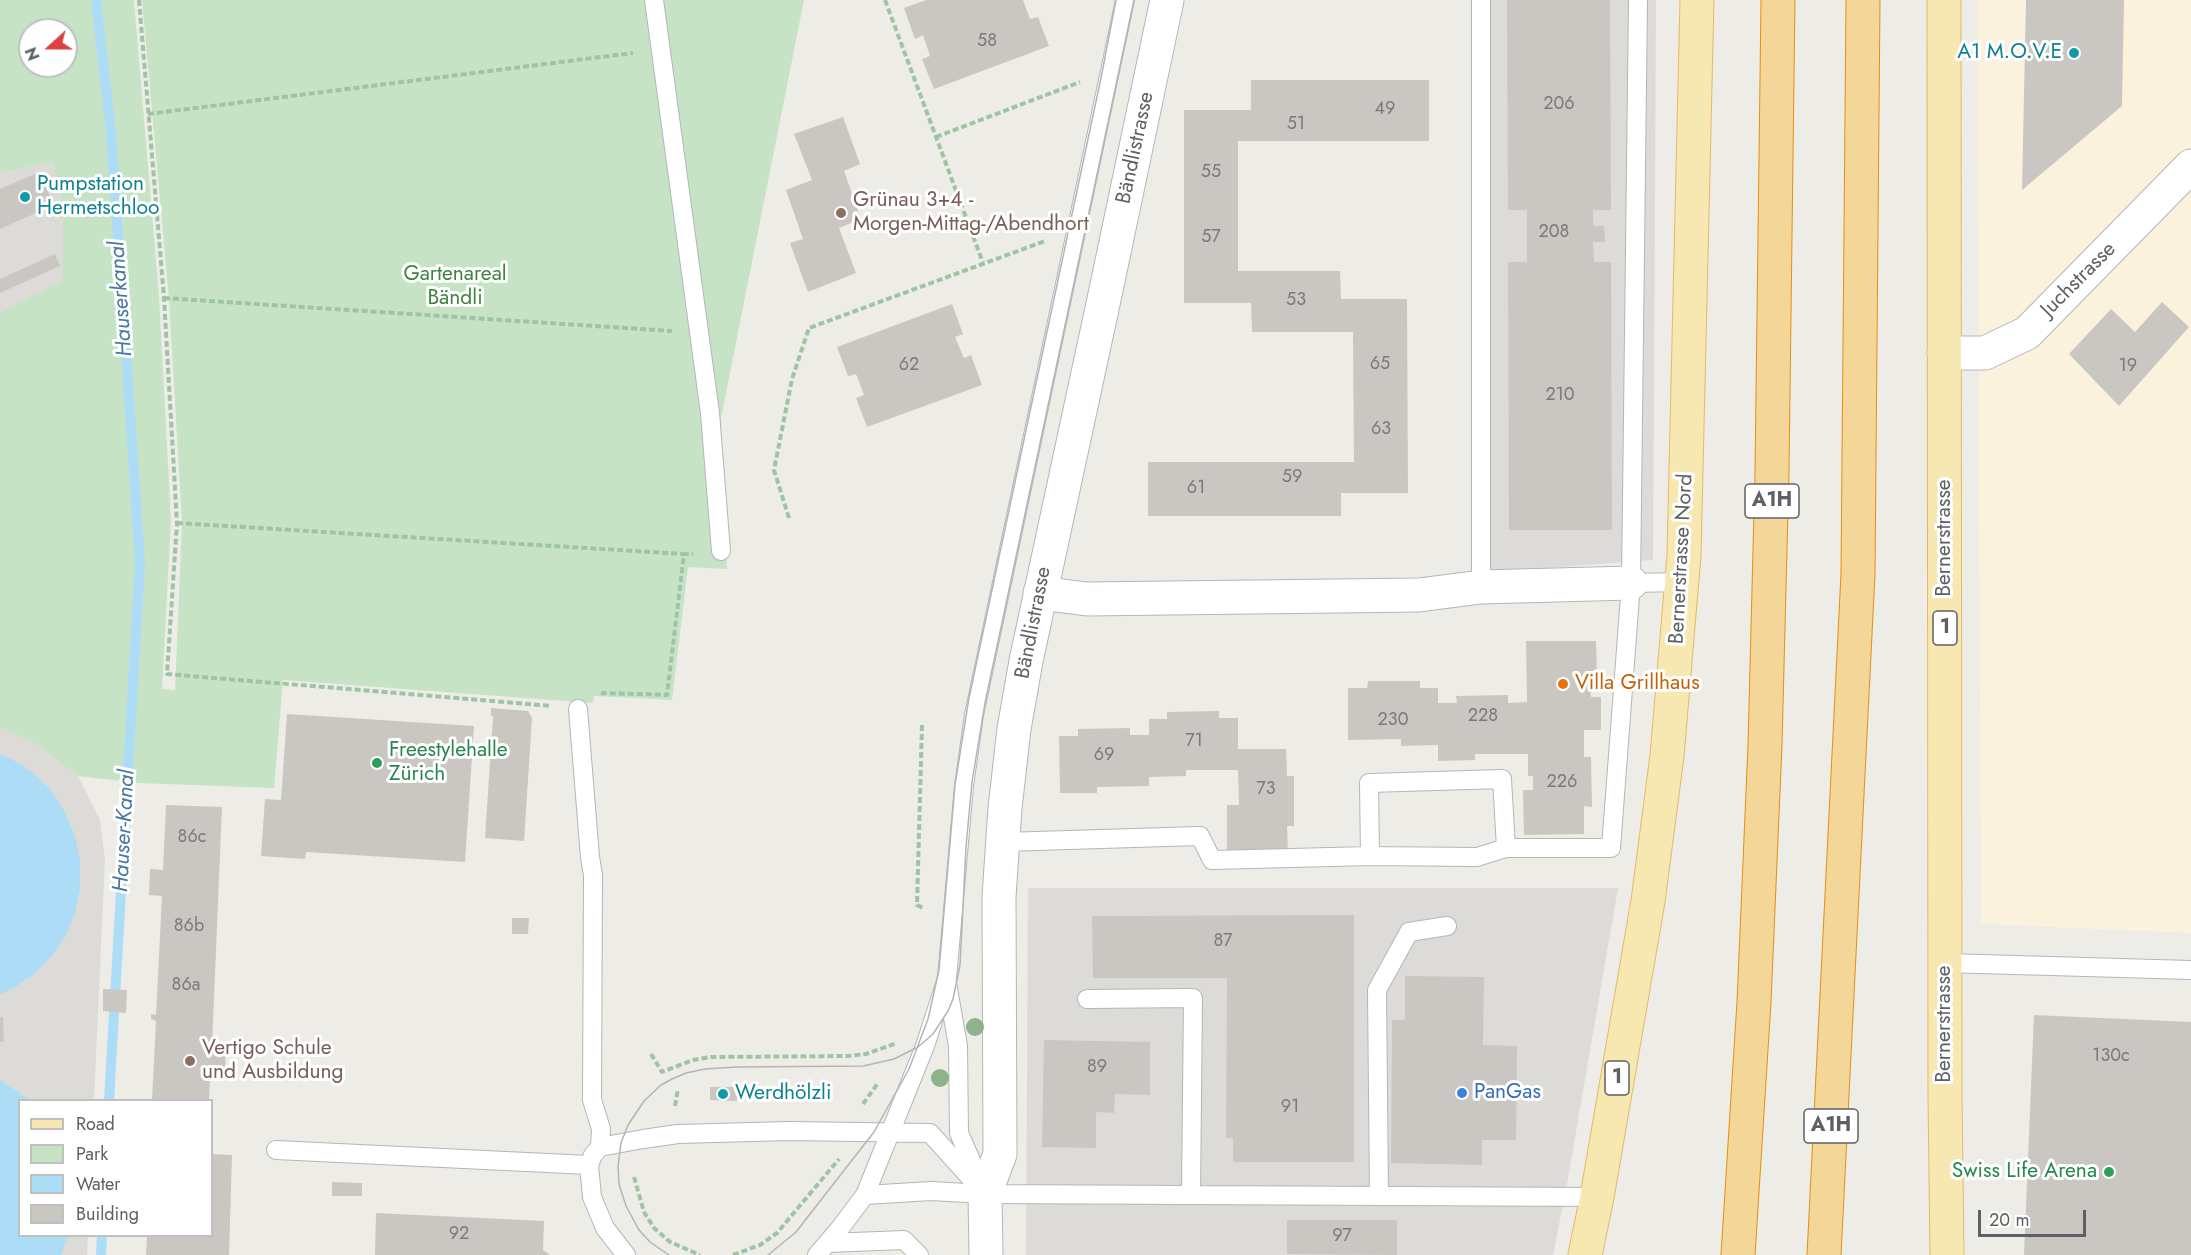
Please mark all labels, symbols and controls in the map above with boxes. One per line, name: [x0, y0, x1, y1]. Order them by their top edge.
north arrow: [18, 18, 78, 78]
house number: 58: [977, 31, 997, 53]
place label: A1 M.O.V.E: [1957, 40, 2062, 66]
text: N: [20, 44, 46, 64]
marker: A1 M.O.V.E: [2067, 46, 2081, 60]
street label: Bändlistrasse: [1112, 90, 1160, 206]
house number: 206: [1543, 94, 1575, 116]
house number: 49: [1375, 99, 1395, 121]
house number: 51: [1287, 114, 1305, 136]
house number: 55: [1201, 162, 1221, 184]
place label: Pumpstation Hermetschloo: [37, 172, 160, 222]
place label: Grünau 3+4 - Morgen-Mittag-/Abendhort: [853, 188, 1089, 238]
marker: Pumpstation Hermetschloo: [18, 190, 32, 204]
marker: Grünau 3+4 - Morgen-Mittag-/Abendhort: [834, 206, 848, 220]
house number: 208: [1539, 222, 1569, 244]
house number: 57: [1201, 227, 1221, 249]
street label: Juchstrasse: [2036, 237, 2122, 323]
water label: Hauserkanal: [105, 241, 139, 357]
park label: Gartenareal Bändli: [403, 262, 507, 312]
house number: 53: [1286, 290, 1306, 312]
house number: 65: [1370, 354, 1390, 376]
house number: 62: [899, 355, 919, 377]
house number: 19: [2119, 356, 2137, 378]
house number: 210: [1545, 385, 1575, 407]
house number: 63: [1371, 419, 1391, 441]
house number: 59: [1282, 467, 1302, 489]
street label: Bernerstrasse Nord: [1665, 473, 1699, 645]
house number: 61: [1187, 478, 1205, 500]
street label: Bernerstrasse: [1932, 479, 1958, 597]
road number: A1H: [1745, 484, 1799, 518]
street label: Bändlistrasse: [1011, 565, 1057, 681]
road number: 1: [1933, 611, 1957, 645]
place label: Villa Grillhaus: [1575, 671, 1700, 697]
marker: Villa Grillhaus: [1556, 677, 1570, 691]
house number: 228: [1468, 706, 1498, 728]
house number: 230: [1378, 710, 1408, 732]
house number: 71: [1185, 731, 1203, 753]
place label: Freestylehalle Zürich: [389, 738, 508, 788]
house number: 69: [1094, 745, 1114, 767]
marker: Freestylehalle Zürich: [370, 756, 384, 770]
water label: Hauser-Kanal: [109, 769, 141, 893]
house number: 226: [1547, 772, 1577, 794]
house number: 73: [1256, 779, 1276, 801]
house number: 86c: [178, 827, 206, 849]
house number: 86b: [174, 916, 204, 938]
house number: 87: [1213, 931, 1233, 953]
street label: Bernerstrasse: [1932, 965, 1958, 1083]
house number: 86a: [172, 975, 200, 997]
place label: Vertigo Schule und Ausbildung: [202, 1036, 343, 1086]
house number: 130c: [2092, 1046, 2130, 1068]
marker: Vertigo Schule und Ausbildung: [183, 1054, 197, 1068]
house number: 89: [1087, 1057, 1107, 1079]
road number: 1: [1605, 1061, 1629, 1095]
place label: PanGas: [1474, 1080, 1541, 1106]
place label: Werdhölzli: [735, 1081, 831, 1107]
marker: PanGas: [1455, 1086, 1469, 1100]
marker: Werdhölzli: [716, 1087, 730, 1101]
house number: 91: [1281, 1097, 1299, 1119]
legend: [18, 1099, 213, 1237]
road number: A1H: [1804, 1109, 1858, 1143]
text: Road: [76, 1111, 115, 1137]
text: Park: [76, 1141, 108, 1167]
place label: Swiss Life Arena: [1952, 1159, 2097, 1185]
marker: Swiss Life Arena: [2102, 1165, 2116, 1179]
text: Water: [76, 1171, 120, 1197]
scale bar: [1981, 1198, 2089, 1236]
text: Building: [76, 1201, 139, 1227]
text: 20 m: [1989, 1207, 2029, 1233]
house number: 92: [449, 1224, 469, 1246]
house number: 97: [1332, 1226, 1352, 1248]

